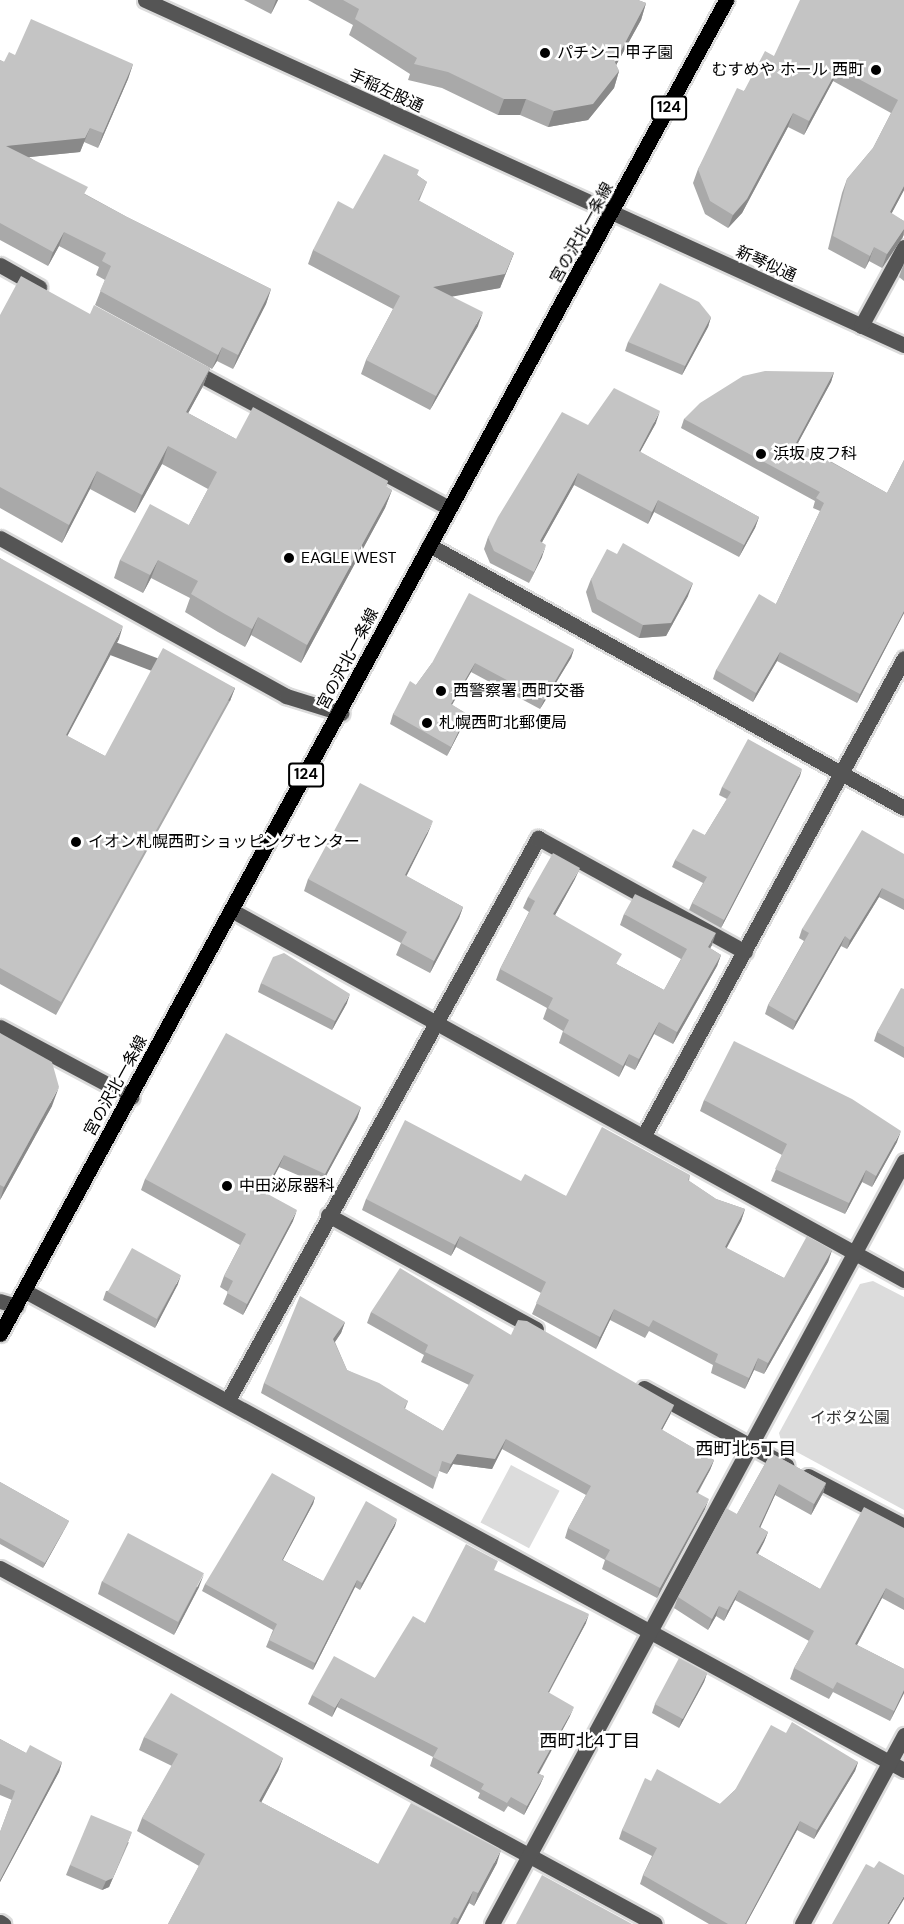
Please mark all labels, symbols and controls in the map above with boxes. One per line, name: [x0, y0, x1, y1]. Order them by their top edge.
place label: パチンコ 甲子園: [557, 43, 673, 63]
marker: パチンコ 甲子園: [538, 46, 552, 60]
place label: むすめや ホール 西町: [711, 60, 864, 80]
marker: むすめや ホール 西町: [869, 63, 883, 77]
street label: 手稲左股通: [346, 65, 426, 117]
road number: 124: [651, 96, 687, 120]
street label: 宮の沢北一条線: [546, 179, 618, 287]
street label: 新琴似通: [733, 242, 799, 286]
place label: 浜坂 皮フ科: [773, 444, 857, 464]
marker: 浜坂 皮フ科: [754, 447, 768, 461]
place label: EAGLE WEST: [301, 548, 396, 568]
marker: EAGLE WEST: [282, 551, 296, 565]
street label: 宮の沢北一条線: [313, 605, 383, 713]
place label: 西警察署 西町交番: [453, 681, 585, 701]
marker: 西警察署 西町交番: [434, 684, 448, 698]
place label: 札幌西町北郵便局: [439, 713, 567, 733]
marker: 札幌西町北郵便局: [420, 716, 434, 730]
road number: 124: [288, 763, 324, 787]
place label: イオン札幌西町ショッピングセンター: [88, 832, 360, 852]
marker: イオン札幌西町ショッピングセンター: [69, 835, 83, 849]
street label: 宮の沢北一条線: [80, 1032, 152, 1140]
place label: 中田泌尿器科: [239, 1176, 335, 1196]
marker: 中田泌尿器科: [220, 1179, 234, 1193]
park label: イボタ公園: [810, 1408, 890, 1428]
district label: 西町北5丁目: [696, 1438, 796, 1460]
district label: 西町北4丁目: [540, 1730, 640, 1752]

